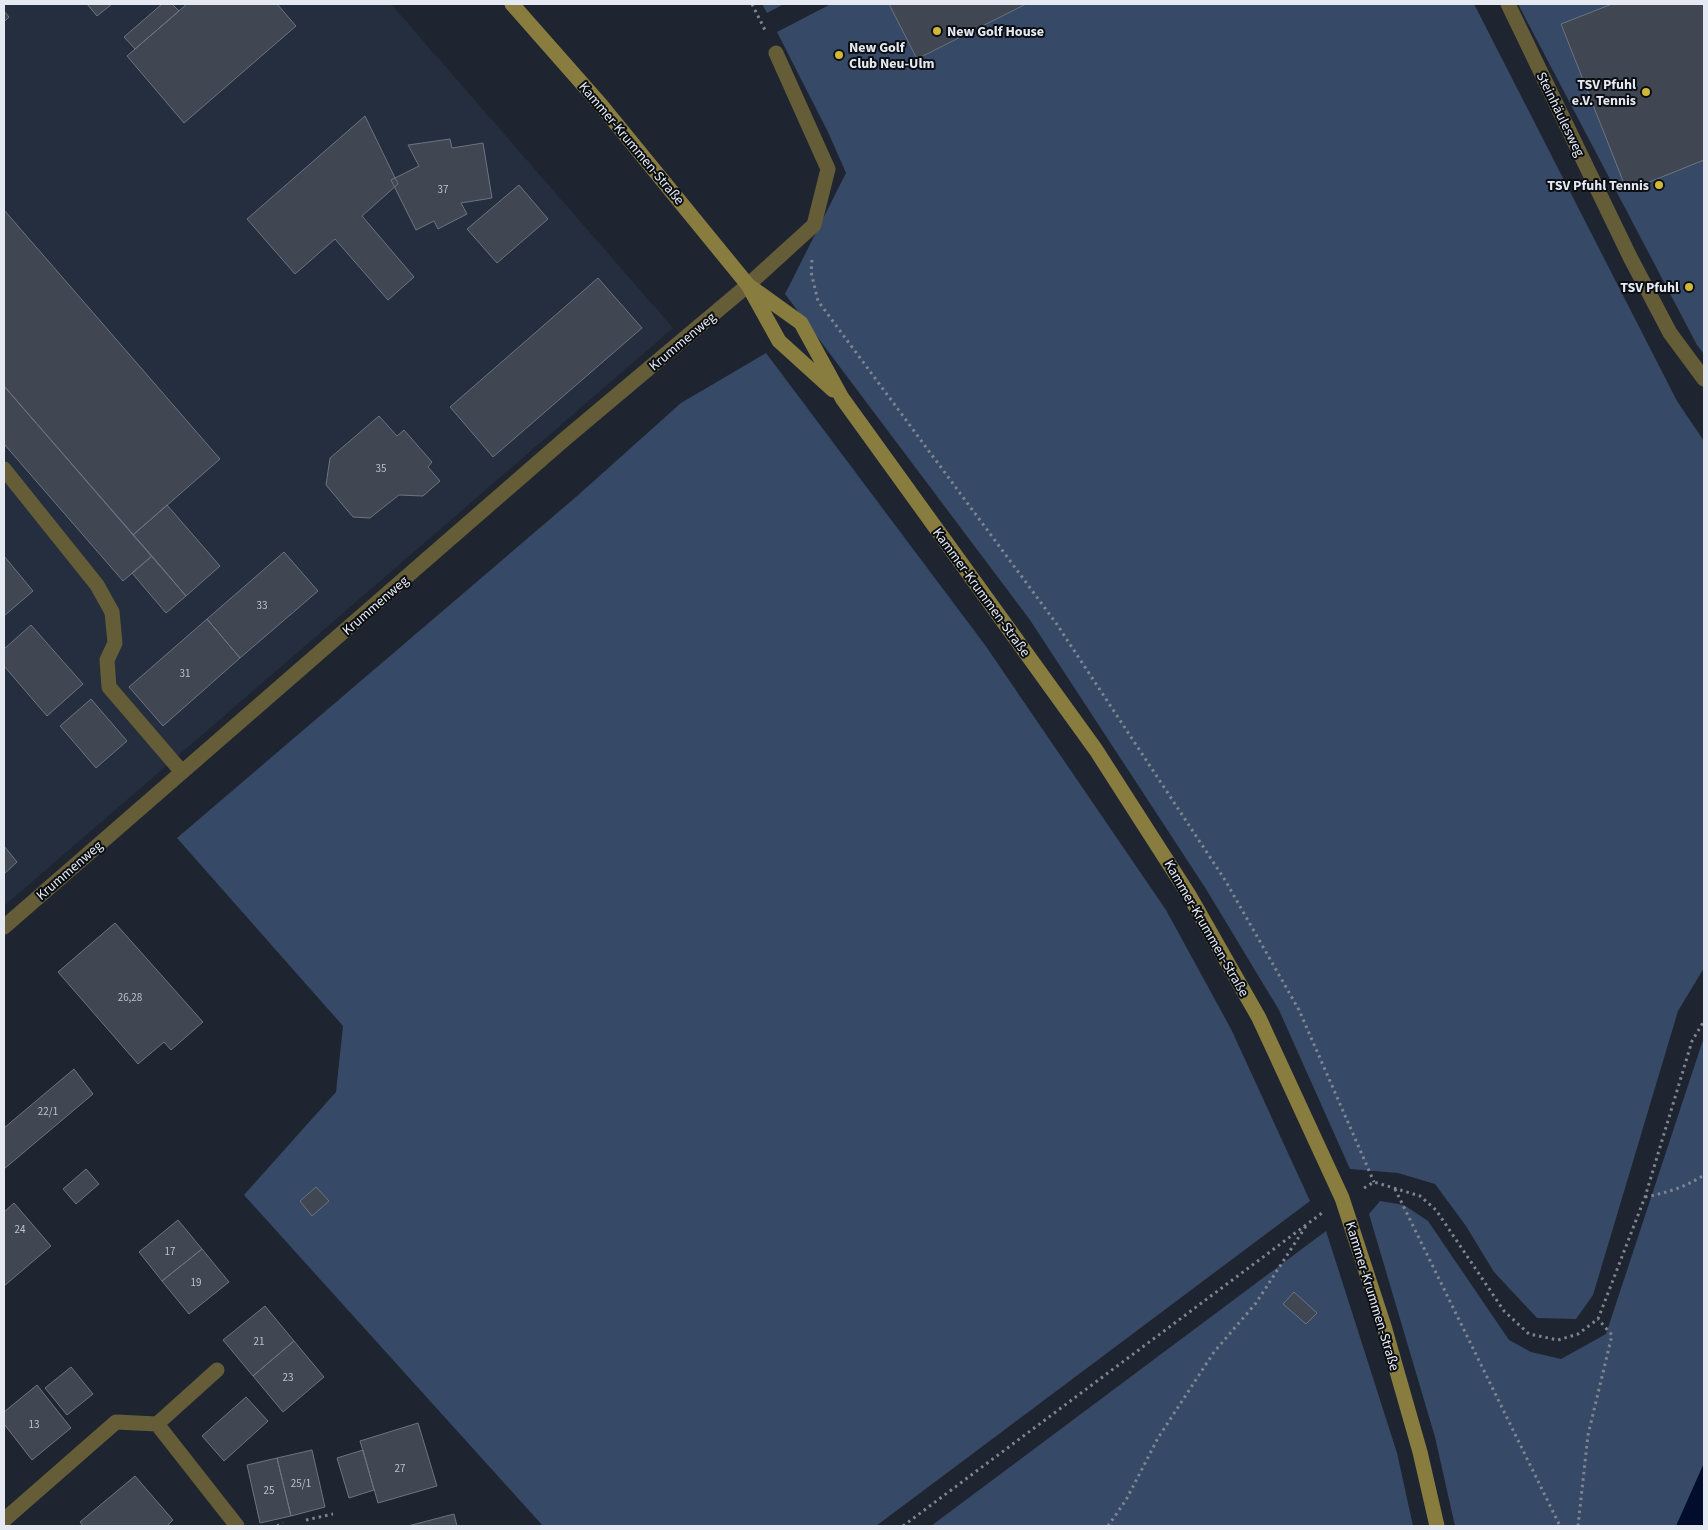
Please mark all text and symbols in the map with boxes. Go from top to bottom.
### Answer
place label: New Golf House [947,22,1044,42]
marker: New Golf House [931,25,943,37]
place label: New Golf Club Neu-Ulm [849,38,934,74]
marker: New Golf Club Neu-Ulm [833,49,845,61]
street label: Steinhäulesweg [1531,69,1589,160]
place label: TSV Pfuhl e.V. Tennis [1572,75,1636,111]
street label: Kammer-Krummen-Straße [574,78,689,210]
marker: TSV Pfuhl e.V. Tennis [1640,86,1652,98]
place label: TSV Pfuhl Tennis [1547,176,1649,196]
marker: TSV Pfuhl Tennis [1653,179,1665,191]
house number: 37 [438,182,448,197]
place label: TSV Pfuhl [1620,278,1679,298]
marker: TSV Pfuhl [1683,281,1695,293]
street label: Krummenweg [645,308,721,376]
house number: 35 [376,461,386,476]
street label: Kammer-Krummen-Straße [927,524,1035,661]
street label: Krummenweg [338,571,413,640]
house number: 33 [257,598,267,613]
house number: 31 [180,666,190,681]
street label: Krummenweg [32,836,107,905]
street label: Kammer-Krummen-Straße [1159,856,1254,1001]
house number: 26,28 [118,990,143,1005]
house number: 22/1 [38,1104,58,1119]
street label: Kammer-Krummen-Straße [1340,1219,1404,1373]
house number: 24 [15,1222,26,1237]
house number: 17 [165,1244,175,1259]
house number: 19 [191,1275,201,1290]
house number: 21 [254,1334,264,1349]
house number: 23 [283,1370,293,1385]
house number: 13 [29,1417,39,1432]
house number: 27 [395,1461,405,1476]
house number: 25/1 [291,1476,311,1491]
house number: 25 [264,1483,274,1498]

